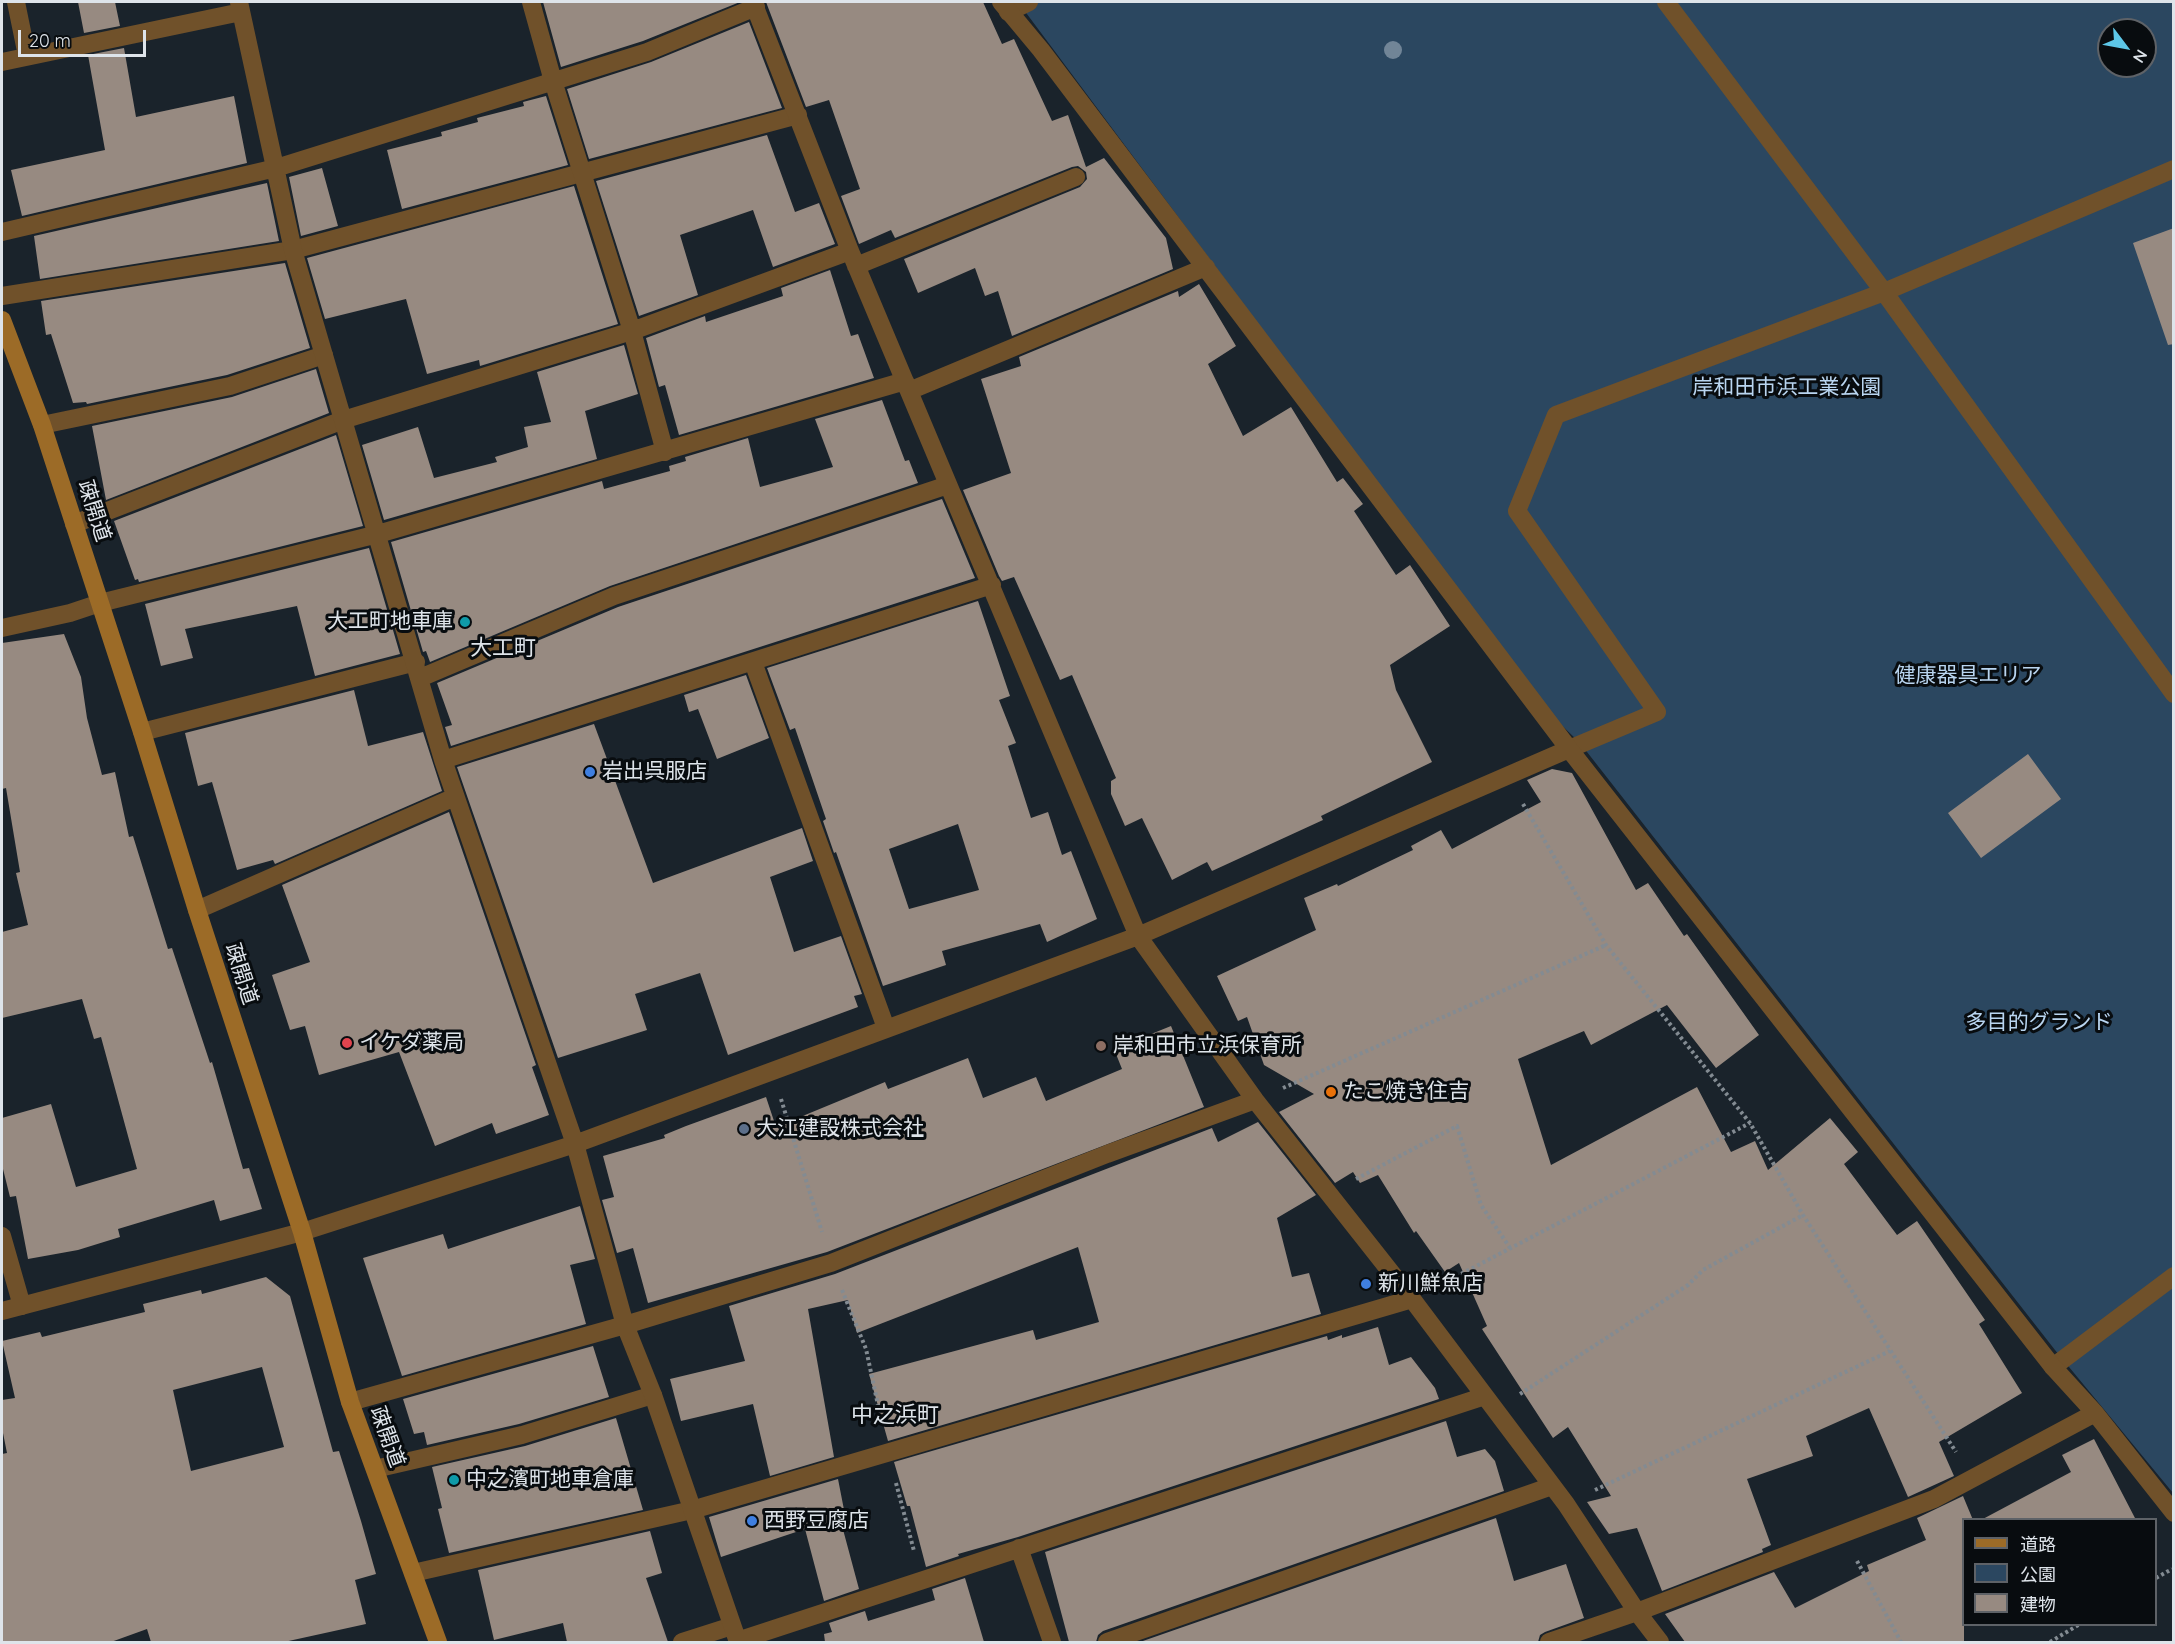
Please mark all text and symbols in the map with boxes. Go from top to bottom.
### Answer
scale bar [21,18,148,56]
north arrow [2097,18,2157,78]
text: 20 m [29,29,71,52]
text: N [2129,46,2152,67]
park label: 岸和田市浜工業公園 [1693,375,1881,401]
street label: 疎開道 [72,477,116,545]
place label: 大工町地車庫 [327,609,453,635]
marker: 大工町地車庫 [458,615,472,629]
district label: 大工町 [470,635,536,661]
park label: 健康器具エリア [1895,663,2041,689]
place label: 岩出呉服店 [602,759,707,785]
marker: 岩出呉服店 [583,765,597,779]
street label: 疎開道 [219,940,263,1008]
park label: 多目的グランド [1966,1010,2112,1036]
place label: イケダ薬局 [359,1030,464,1056]
place label: 岸和田市立浜保育所 [1113,1033,1302,1059]
marker: イケダ薬局 [340,1036,354,1050]
marker: 岸和田市立浜保育所 [1094,1039,1108,1053]
place label: たこ焼き住吉 [1343,1079,1469,1105]
marker: たこ焼き住吉 [1324,1085,1338,1099]
place label: 大江建設株式会社 [756,1116,924,1142]
marker: 大江建設株式会社 [737,1122,751,1136]
place label: 新川鮮魚店 [1378,1271,1483,1297]
marker: 新川鮮魚店 [1359,1277,1373,1291]
district label: 中之浜町 [851,1402,939,1428]
street label: 疎開道 [364,1403,410,1471]
place label: 中之濱町地車倉庫 [466,1467,634,1493]
marker: 中之濱町地車倉庫 [447,1473,461,1487]
place label: 西野豆腐店 [764,1508,869,1534]
marker: 西野豆腐店 [745,1514,759,1528]
legend [1962,1518,2157,1626]
text: 道路 [2020,1533,2056,1556]
text: 公園 [2020,1563,2056,1586]
text: 建物 [2020,1593,2056,1616]

